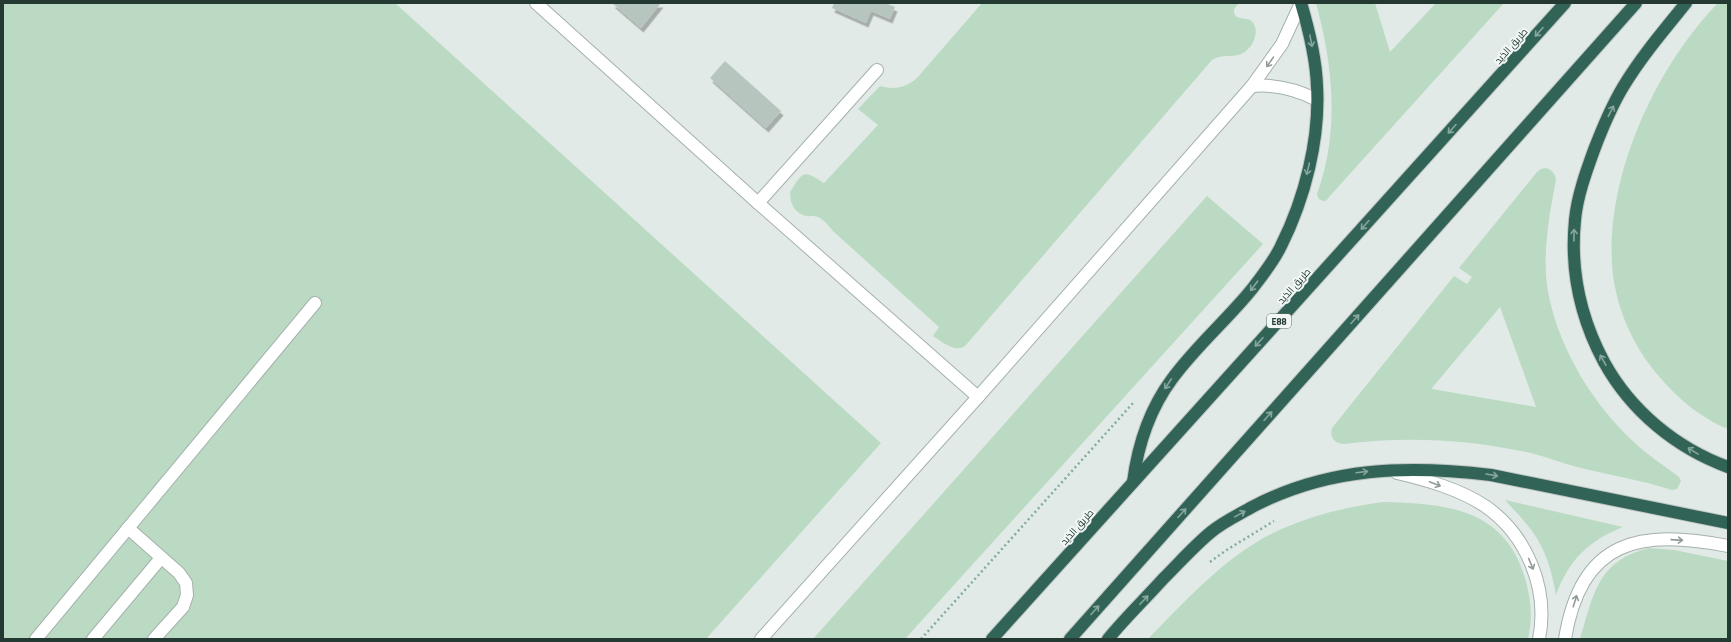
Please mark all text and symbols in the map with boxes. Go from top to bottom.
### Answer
street label: طريق الذيد [1491,25,1531,67]
one-way arrow [1534,27,1544,37]
one-way arrow [1308,34,1316,47]
one-way arrow [1266,56,1274,67]
one-way arrow [1607,105,1615,117]
one-way arrow [1448,123,1457,133]
one-way arrow [1303,163,1311,176]
one-way arrow [1360,220,1370,230]
one-way arrow [1571,229,1578,242]
street label: طريق الذيد [1274,265,1314,307]
one-way arrow [1249,280,1258,291]
road number: E88 [1267,314,1291,328]
one-way arrow [1350,314,1360,324]
one-way arrow [1255,337,1264,348]
one-way arrow [1599,354,1606,366]
one-way arrow [1164,378,1172,390]
one-way arrow [1264,411,1273,421]
one-way arrow [1688,447,1699,455]
one-way arrow [1355,468,1368,476]
one-way arrow [1485,471,1498,479]
one-way arrow [1429,480,1441,488]
street label: طريق الذيد [1057,506,1097,548]
one-way arrow [1177,508,1187,518]
one-way arrow [1234,509,1246,517]
one-way arrow [1670,536,1683,543]
one-way arrow [1528,558,1536,570]
one-way arrow [1139,595,1148,605]
one-way arrow [1572,595,1579,608]
one-way arrow [1091,605,1100,615]

